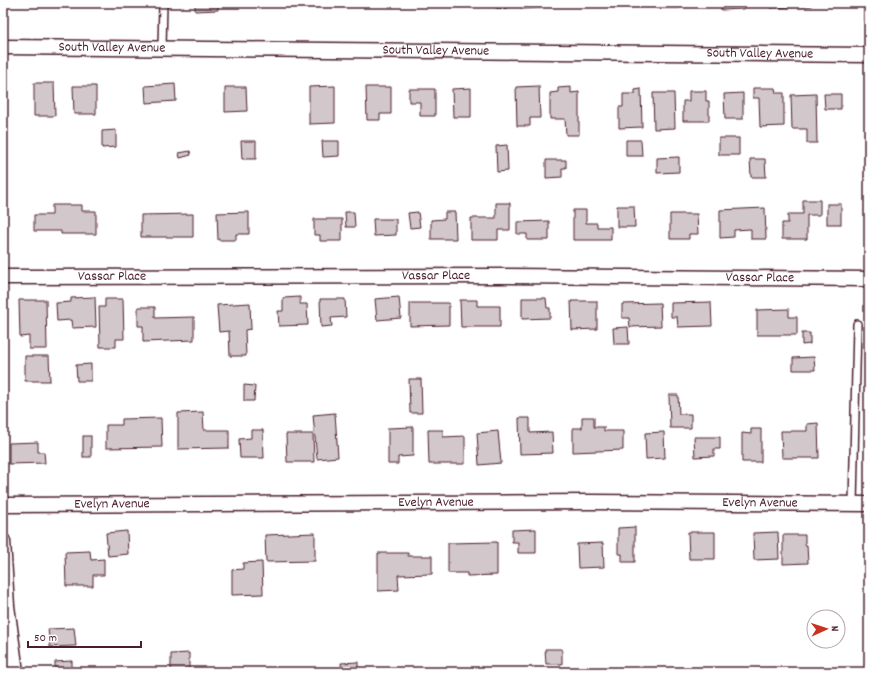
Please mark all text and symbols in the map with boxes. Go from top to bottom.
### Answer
street label: South Valley Avenue [59,38,165,58]
street label: South Valley Avenue [383,41,489,61]
street label: South Valley Avenue [707,44,813,64]
street label: Vassar Place [402,266,470,286]
street label: Vassar Place [78,267,146,287]
street label: Vassar Place [726,268,794,288]
street label: Evelyn Avenue [398,493,474,513]
street label: Evelyn Avenue [722,493,798,513]
street label: Evelyn Avenue [74,494,150,515]
north arrow [806,609,846,649]
scale bar [28,623,141,649]
text: N [826,625,842,632]
text: 50 m [34,630,57,647]

